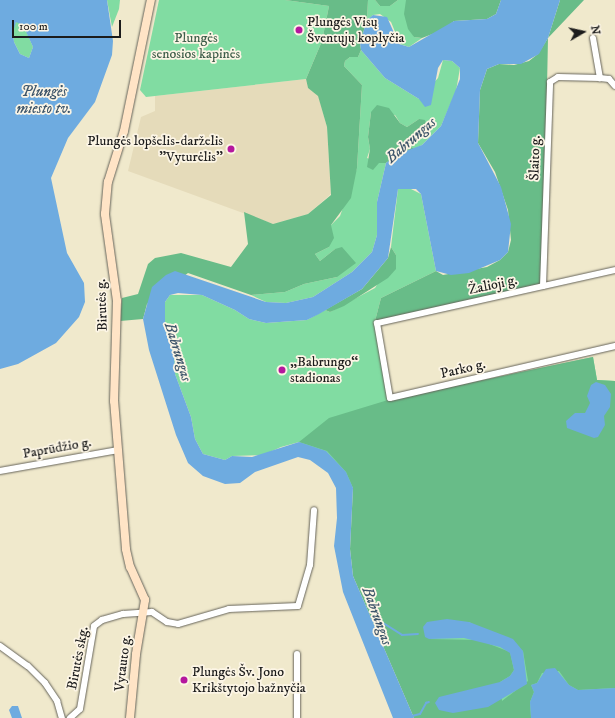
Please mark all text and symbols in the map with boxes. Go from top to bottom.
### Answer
scale bar [14,12,123,38]
north arrow [563,12,603,52]
place label: Plungės Visų Šventųjų koplyčia [307,14,404,46]
text: 100 m [19,19,48,34]
marker: Plungės Visų Šventųjų koplyčia [294,25,304,35]
text: N [587,25,602,36]
park label: Plungės senosios kapinės [152,30,240,62]
water label: Plungės miesto tv. [17,82,71,117]
water label: Babrungas [382,113,440,167]
place label: Plungės lopšelis-darželis "Vyturėlis" [87,133,223,166]
street label: Šlaito g. [526,135,544,181]
marker: Plungės lopšelis-darželis "Vyturėlis" [226,144,236,154]
street label: Žalioji g. [467,272,519,298]
street label: Birutės g. [93,278,111,332]
water label: Babrungas [161,320,195,384]
place label: „Babrungo“ stadionas [290,354,358,386]
street label: Parko g. [439,356,487,382]
marker: „Babrungo“ stadionas [277,365,287,375]
street label: Paprūdžio g. [21,434,93,462]
water label: Babrungas [358,584,396,648]
street label: Birutės skg. [64,625,92,691]
street label: Vytauto g. [111,634,135,692]
place label: Plungės Šv. Jono Krikštytojo bažnyčia [192,664,306,696]
marker: Plungės Šv. Jono Krikštytojo bažnyčia [179,675,189,685]

